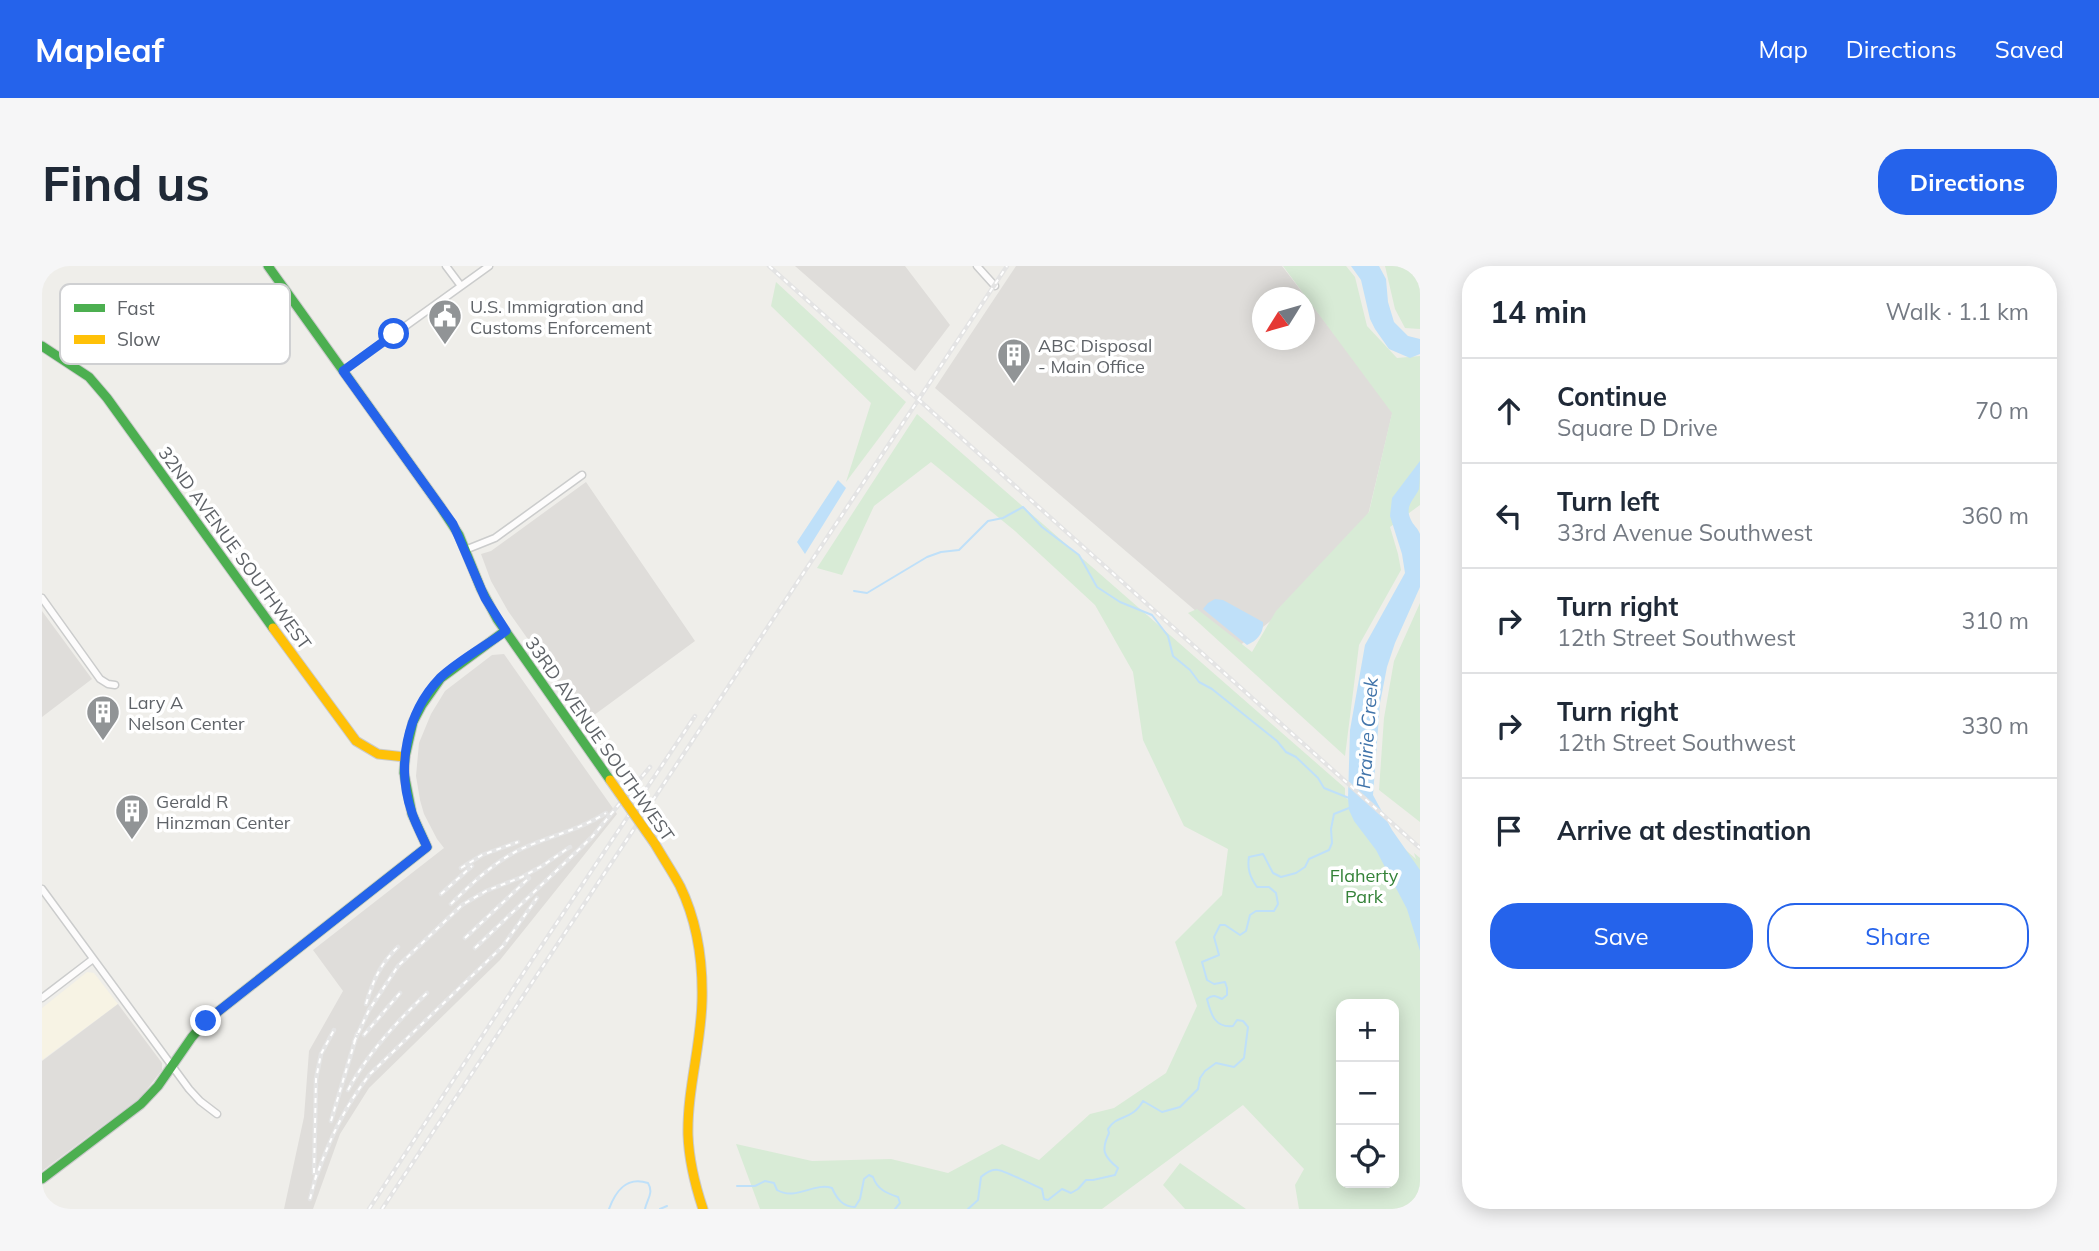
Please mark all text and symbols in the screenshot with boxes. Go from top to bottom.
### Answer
text: Mapleaf [35,29,164,70]
text: Map [1758,34,1808,64]
text: Directions [1846,34,1957,64]
text: Saved [1995,34,2064,64]
button: Directions [1878,149,2057,215]
text: Find us [42,152,210,213]
legend [60,284,290,364]
north arrow [1252,287,1315,350]
text: 14 min [1490,293,1587,331]
place label: U.S. Immigration and Customs Enforcement [470,295,652,339]
text: Fast [117,296,155,320]
public building icon: U.S. Immigration and Customs Enforcement [426,297,464,346]
text: Walk · 1.1 km [1885,297,2029,326]
route start [378,318,409,349]
text: Slow [117,327,161,351]
place label: ABC Disposal - Main Office [1038,334,1152,378]
building icon: ABC Disposal - Main Office [995,336,1033,385]
text: Continue [1557,380,1667,413]
icon: ahead [1490,392,1528,430]
text: 70 m [1975,396,2029,425]
text: Square D Drive [1557,413,1718,442]
street label: 32ND AVENUE SOUTHWEST [154,442,317,654]
text: Turn left [1557,485,1659,518]
icon: left [1490,497,1528,535]
text: 360 m [1961,501,2029,530]
text: 33rd Avenue Southwest [1557,518,1813,547]
text: Turn right [1557,590,1678,623]
icon: right [1490,602,1528,640]
text: 310 m [1961,606,2029,635]
text: 12th Street Southwest [1557,623,1796,652]
street label: 33RD AVENUE SOUTHWEST [520,632,680,846]
water label: Prairie Creek [1351,675,1383,790]
place label: Lary A Nelson Center [128,691,245,735]
building icon: Lary A Nelson Center [84,693,122,742]
text: Turn right [1557,695,1678,728]
icon: right [1490,707,1528,745]
text: 330 m [1961,711,2029,740]
text: 12th Street Southwest [1557,728,1796,757]
place label: Gerald R Hinzman Center [156,790,291,834]
building icon: Gerald R Hinzman Center [113,792,151,841]
icon: arrive [1490,812,1528,850]
text: Arrive at destination [1557,814,1812,847]
park label: Flaherty Park [1330,864,1399,908]
button: Save [1490,903,1753,969]
button: Share [1767,903,2029,969]
map controls [1336,999,1399,1188]
button: + [1336,999,1399,1062]
route end [190,1005,221,1036]
button: − [1336,1062,1399,1125]
button: locate [1336,1125,1399,1188]

